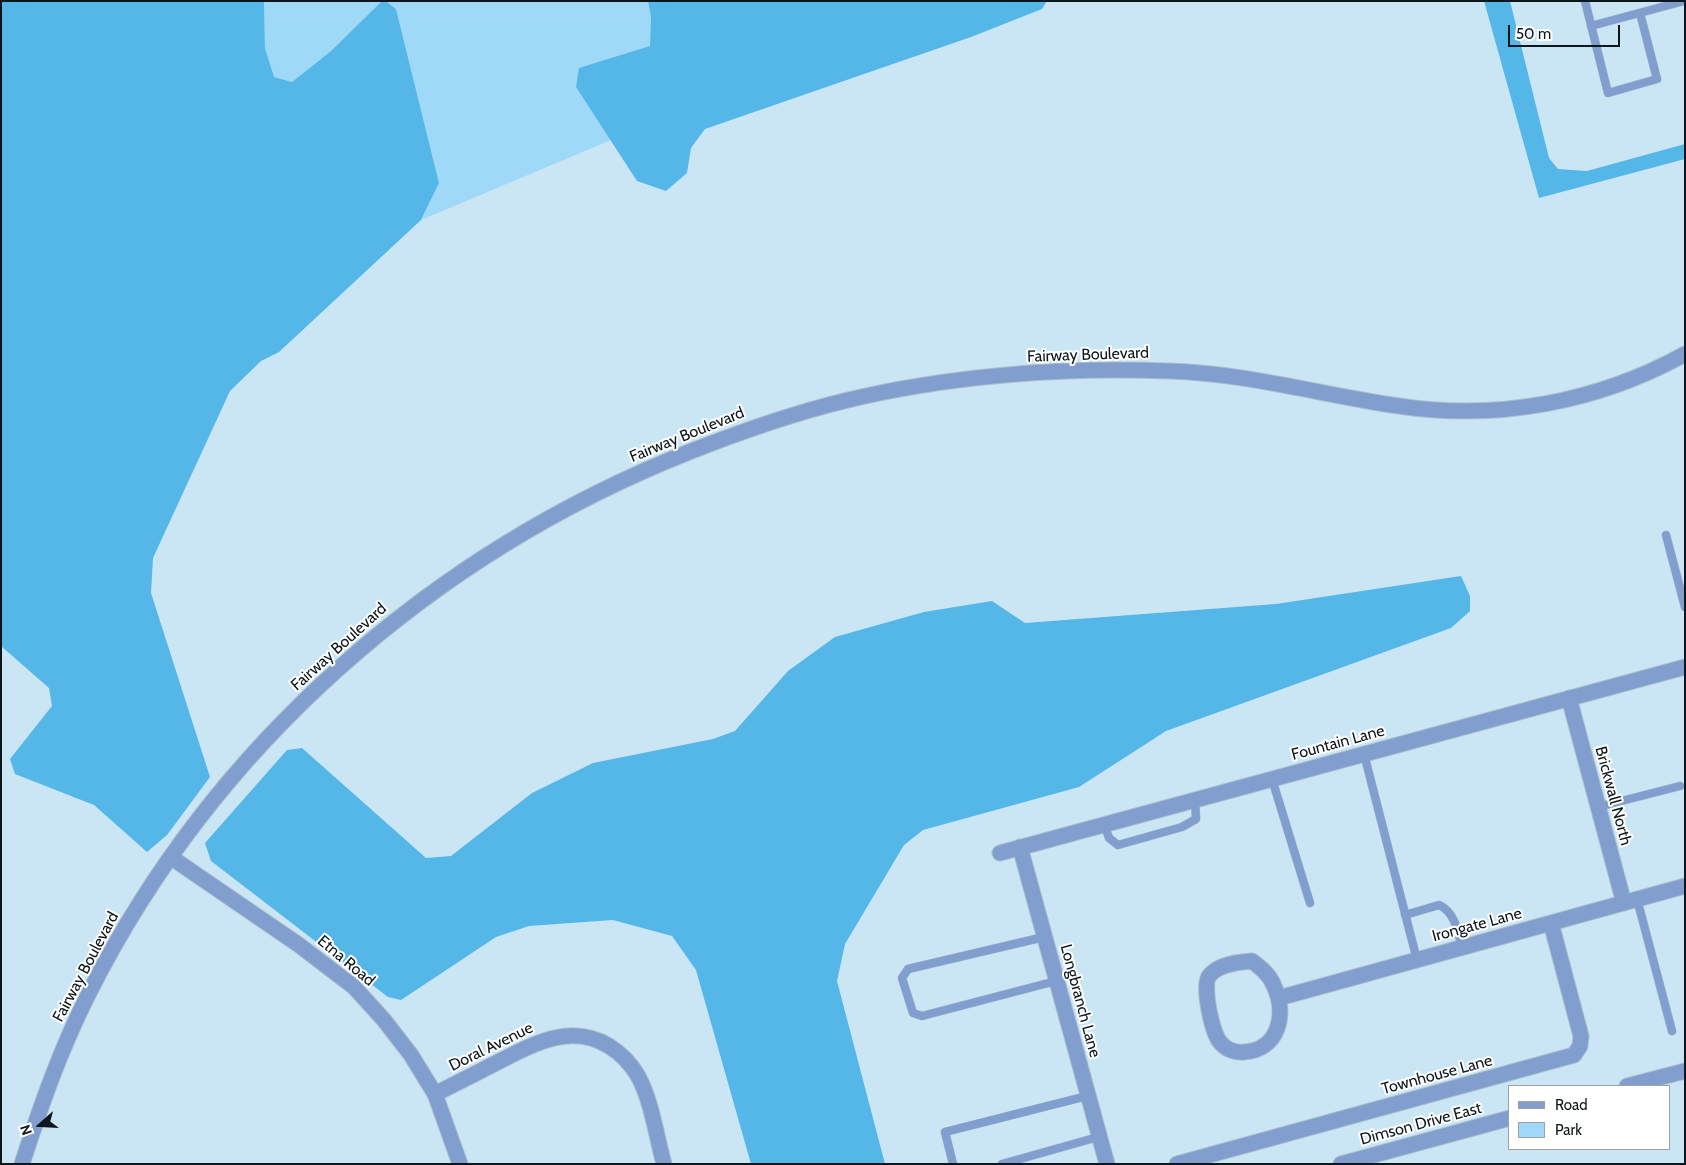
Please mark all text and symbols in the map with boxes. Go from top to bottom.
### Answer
scale bar [1511,15,1624,47]
text: 50 m [1516,25,1551,43]
street label: Fairway Boulevard [1027,343,1149,367]
street label: Fairway Boulevard [627,403,747,467]
street label: Fairway Boulevard [287,599,391,695]
street label: Fountain Lane [1289,721,1387,765]
street label: Brickwall North [1591,744,1635,848]
street label: Irongate Lane [1430,904,1524,946]
street label: Fairway Boulevard [49,909,123,1025]
street label: Etna Road [313,931,379,991]
street label: Longbranch Lane [1056,942,1104,1060]
street label: Doral Avenue [446,1018,536,1076]
street label: Townhouse Lane [1380,1051,1494,1099]
legend [1508,1085,1671,1150]
text: Road [1555,1096,1588,1114]
street label: Dimson Drive East [1358,1099,1484,1149]
north arrow [15,1100,65,1150]
text: Park [1555,1121,1582,1139]
text: N [16,1122,36,1137]

